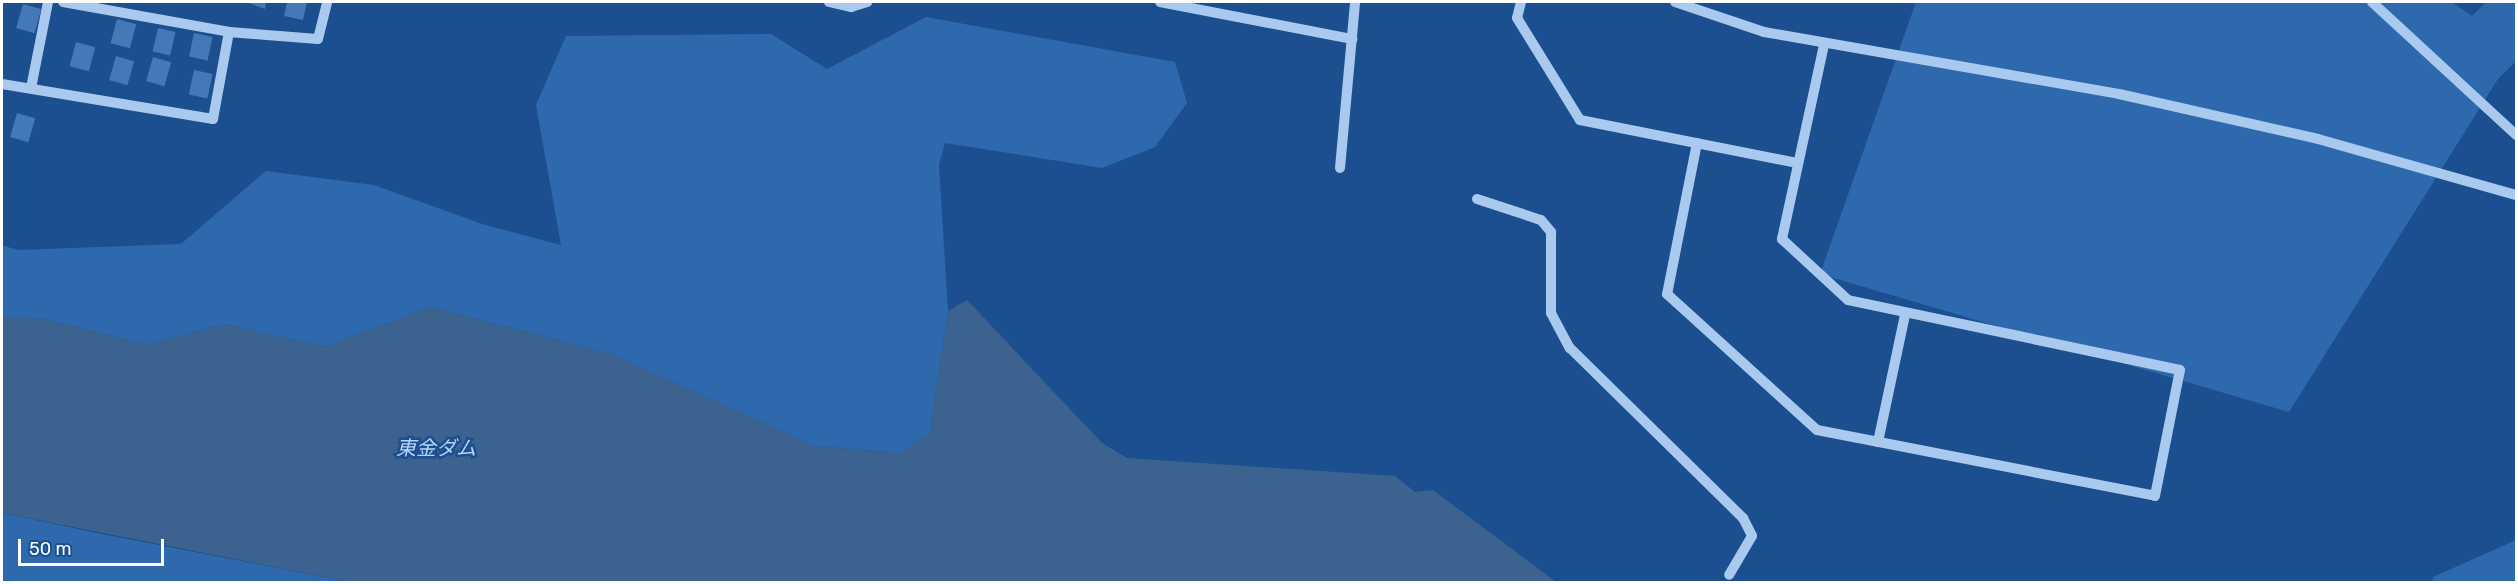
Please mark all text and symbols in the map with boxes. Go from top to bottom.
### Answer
water label: 東金ダム [396,436,476,460]
scale bar [21,527,166,565]
text: 50 m [29,538,72,560]

